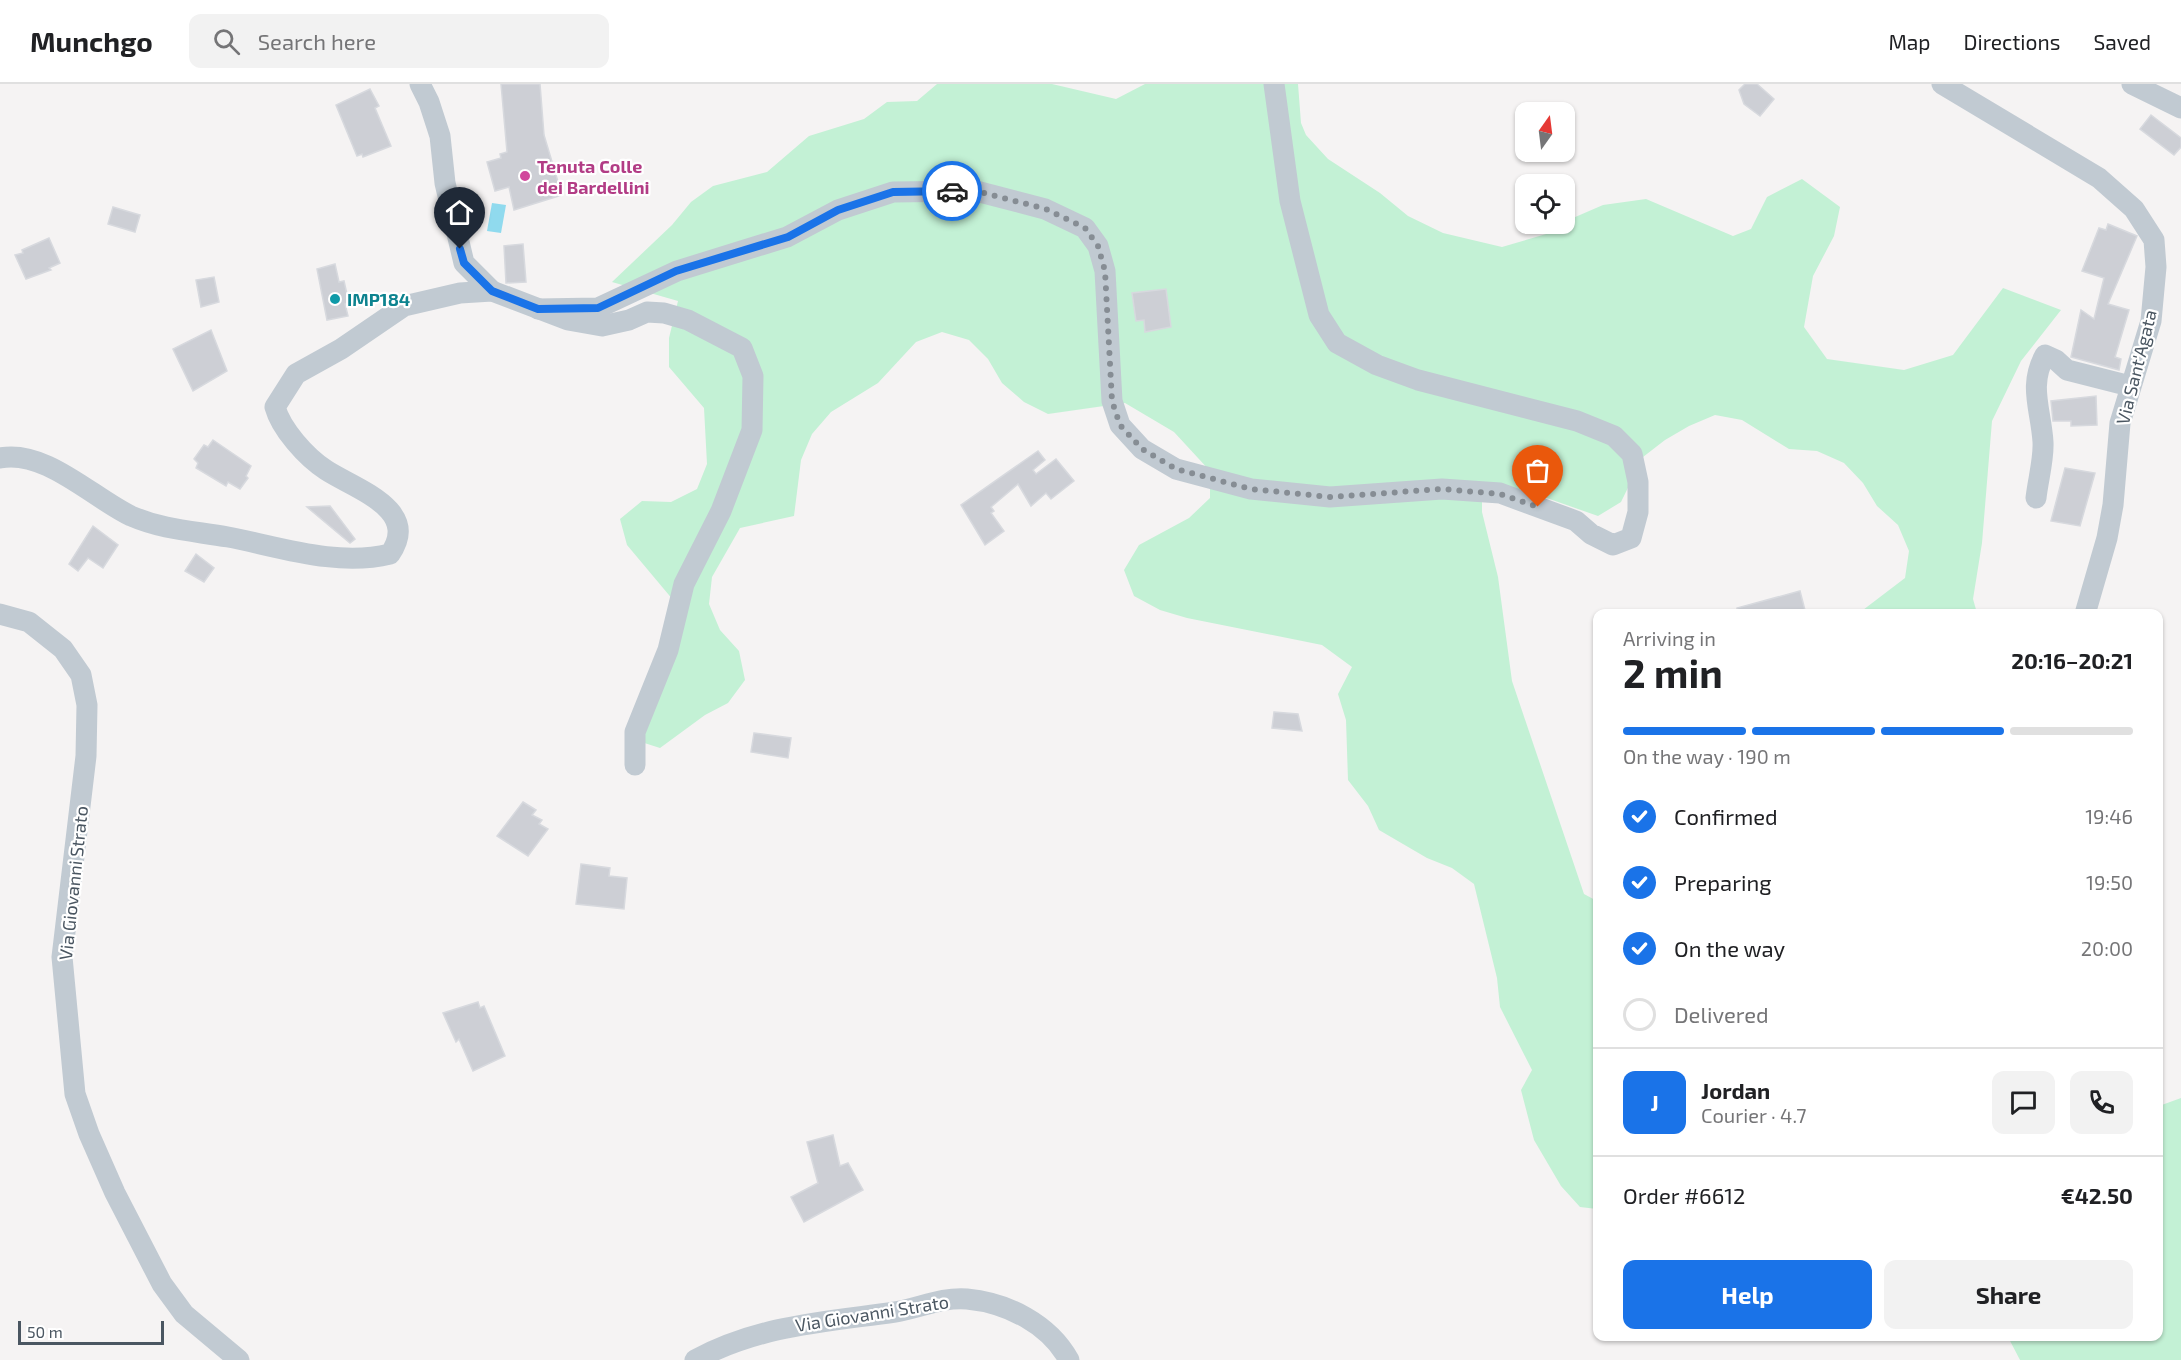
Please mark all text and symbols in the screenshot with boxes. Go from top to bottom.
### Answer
search box [189,14,609,68]
text: Munchgo [30,24,153,58]
icon: search [210,25,243,58]
text: Search here [258,28,376,54]
text: Map [1888,29,1931,54]
text: Directions [1964,29,2060,54]
text: Saved [2093,29,2151,54]
north arrow [1515,102,1575,162]
map controls [1515,102,1575,234]
place label: Tenuta Colle dei Bardellini [537,155,650,198]
courier [922,161,982,221]
marker: Tenuta Colle dei Bardellini [518,169,532,183]
button: locate [1515,174,1575,234]
icon: car [936,175,969,208]
pin [434,187,485,249]
icon: home [443,196,476,229]
place label: IMP184 [347,288,410,310]
marker: IMP184 [328,292,342,306]
street label: Via Sant'Agata [2111,307,2161,427]
pin [1512,445,1563,507]
icon: bag [1521,454,1554,487]
text: Arriving in [1623,626,1716,650]
text: 20:16–20:21 [2011,647,2133,673]
text: 2 min [1623,649,1723,696]
text: On the way · 190 m [1623,744,1791,768]
icon: check [1623,800,1656,833]
text: Confirmed [1674,803,1778,829]
text: 19:46 [2085,804,2133,828]
street label: Via Giovanni Strato [54,805,92,961]
icon: check [1623,866,1656,899]
text: Preparing [1674,869,1772,895]
text: 19:50 [2086,870,2133,894]
icon: check [1623,932,1656,965]
text: On the way [1674,935,1785,961]
text: 20:00 [2081,936,2133,960]
text: Delivered [1674,1001,1769,1027]
button: chat [1992,1071,2055,1134]
button: phone [2070,1071,2133,1134]
text: Jordan [1701,1077,1770,1103]
text: J [1650,1089,1659,1115]
text: Courier · 4.7 [1701,1103,1807,1127]
text: Order #6612 [1623,1182,1745,1208]
text: €42.50 [2061,1182,2133,1208]
button: Help [1623,1260,1872,1329]
button: Share [1884,1260,2133,1329]
street label: Via Giovanni Strato [794,1290,950,1336]
scale bar [18,1318,164,1346]
text: 50 m [27,1322,63,1341]

